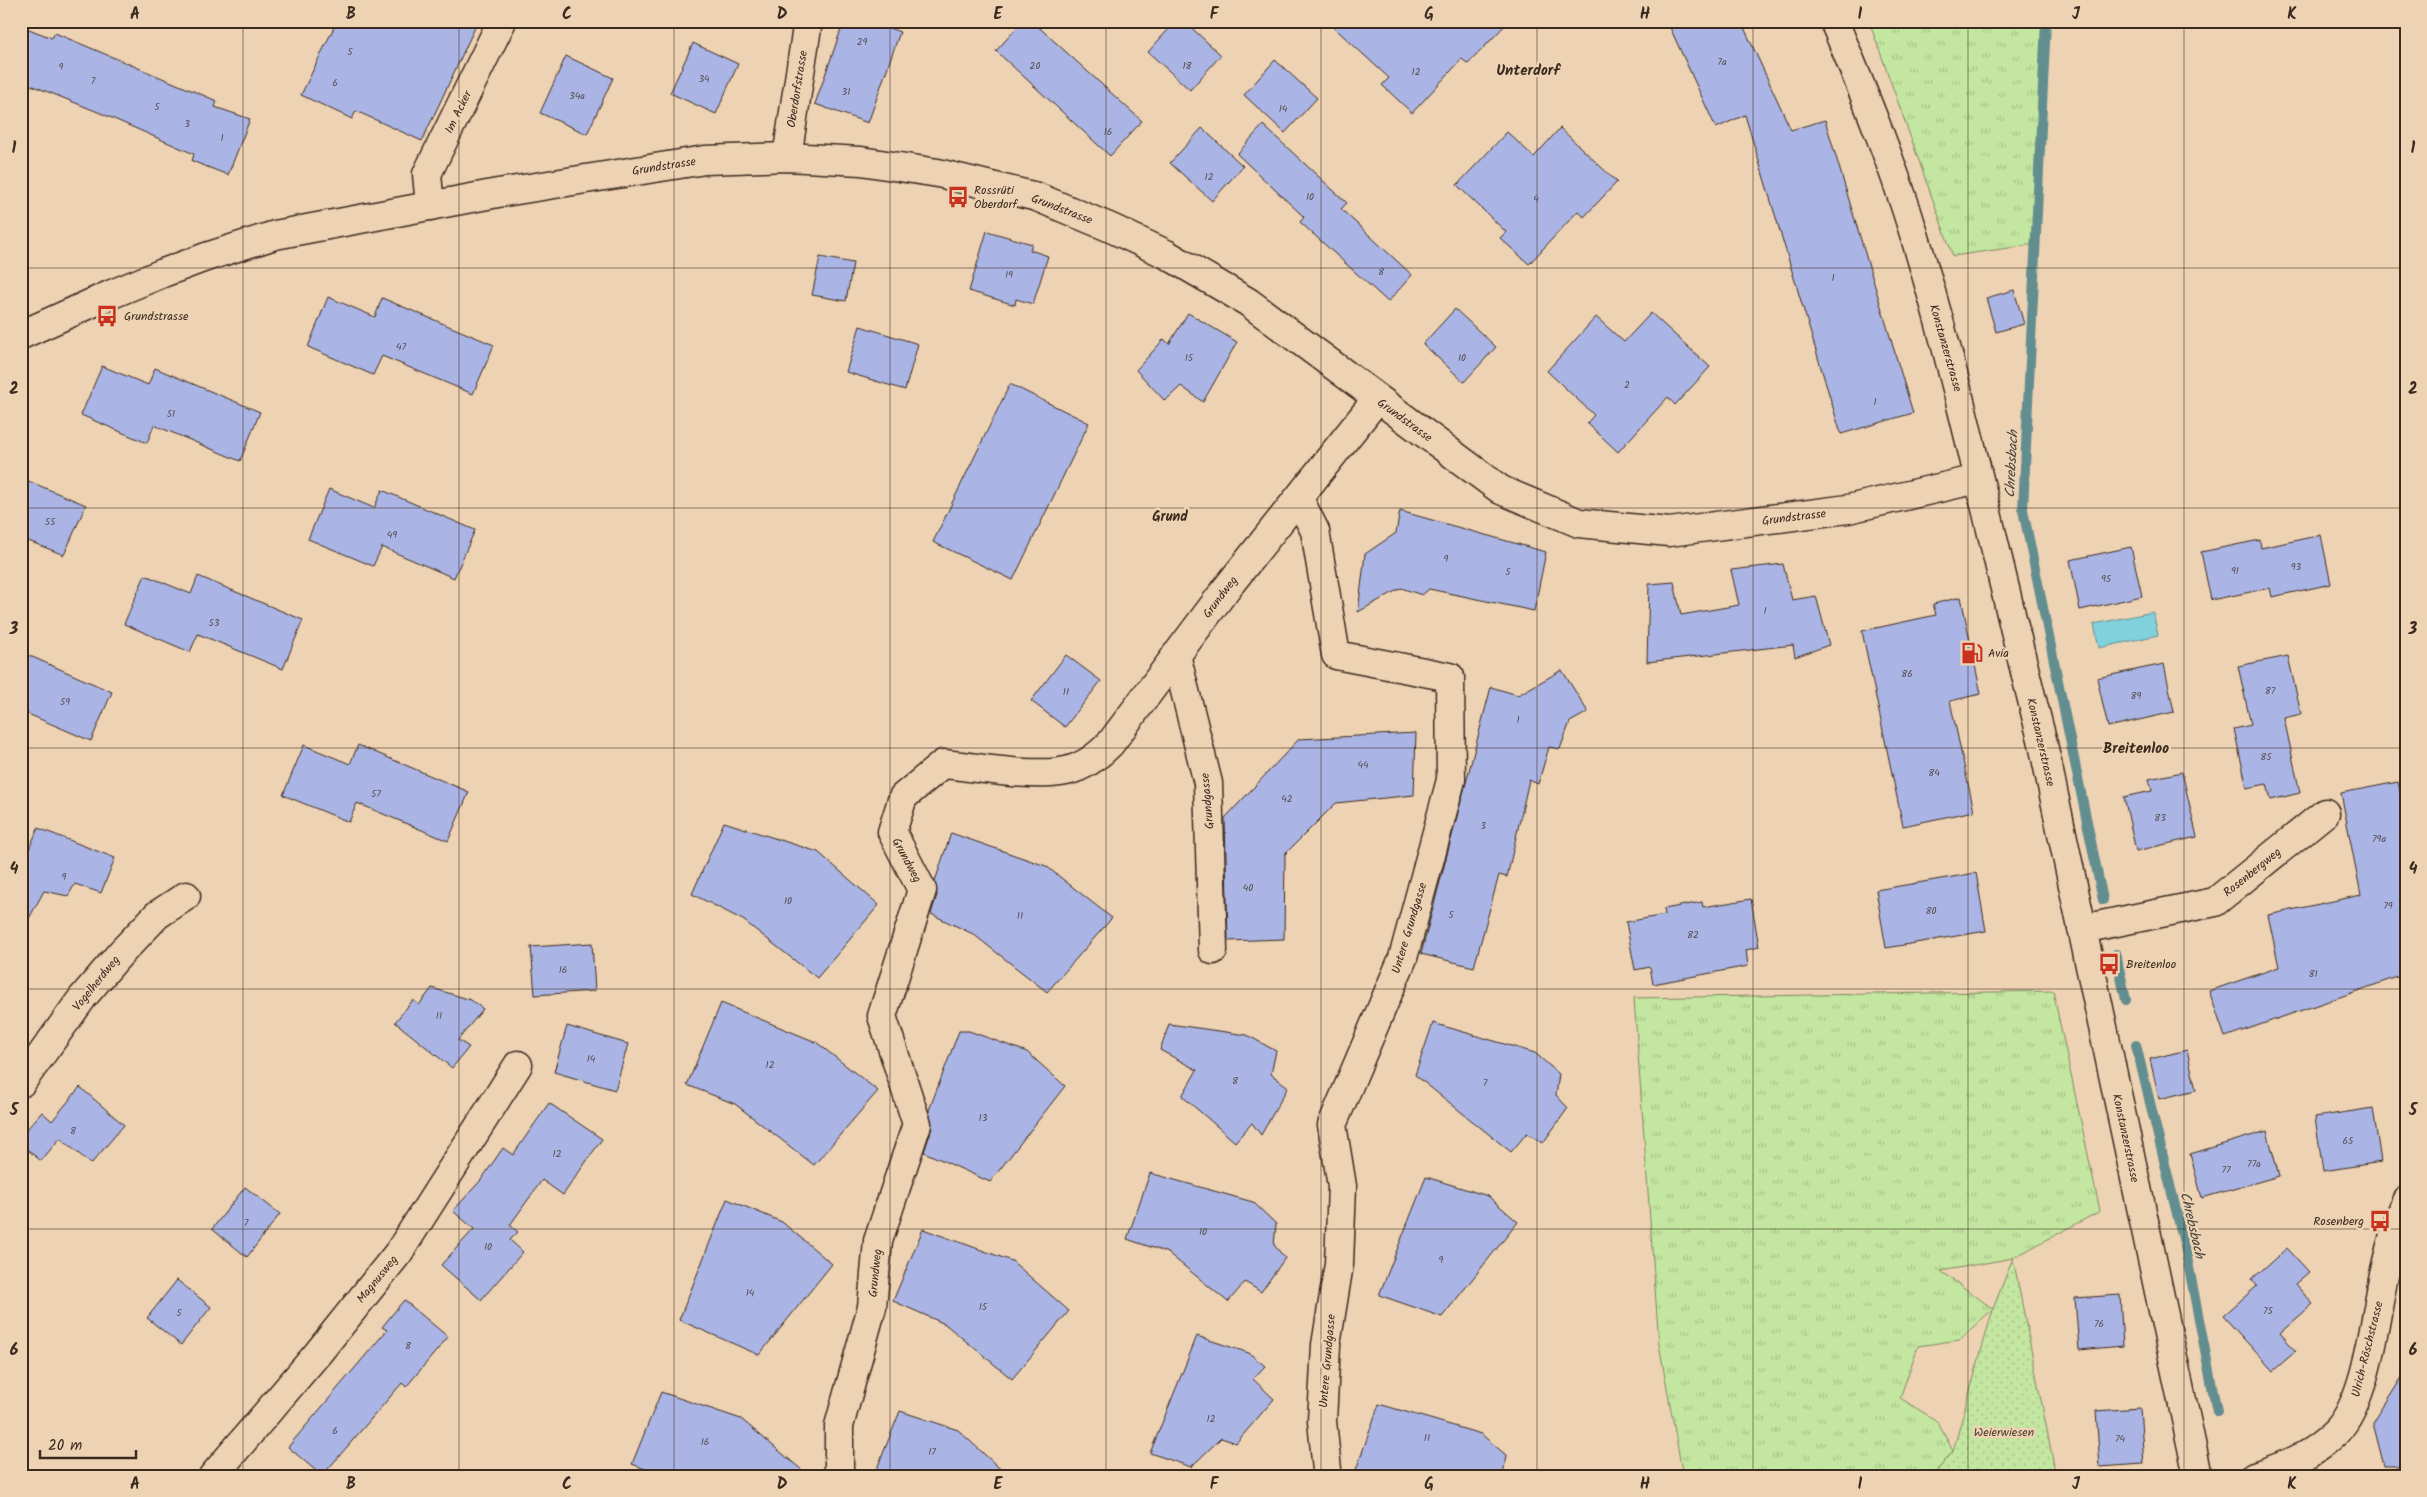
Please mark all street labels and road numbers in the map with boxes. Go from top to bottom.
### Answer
street label: Oberdorfstrasse [782,49,813,129]
street label: Im Acker [440,87,477,137]
street label: Grundstrasse [631,152,698,181]
street label: Grundstrasse [1028,189,1096,230]
street label: Konstanzerstrasse [1924,302,1967,395]
street label: Grundstrasse [1373,394,1437,447]
street label: Grundstrasse [1761,504,1828,531]
street label: Grundweg [1198,572,1243,622]
street label: Konstanzerstrasse [2021,696,2060,789]
street label: Grundgasse [1196,771,1219,830]
street label: Grundweg [887,834,927,886]
street label: Rosenbergweg [2219,843,2286,902]
street label: Untere Grundgasse [1387,880,1433,976]
street label: Vogelherdweg [68,951,125,1015]
street label: Konstanzerstrasse [2107,1092,2144,1185]
street label: Grundweg [864,1248,888,1298]
street label: Magnusweg [352,1251,403,1308]
street label: Ulrich-Röschstrasse [2346,1298,2389,1399]
street label: Untere Grundgasse [1314,1313,1341,1409]

